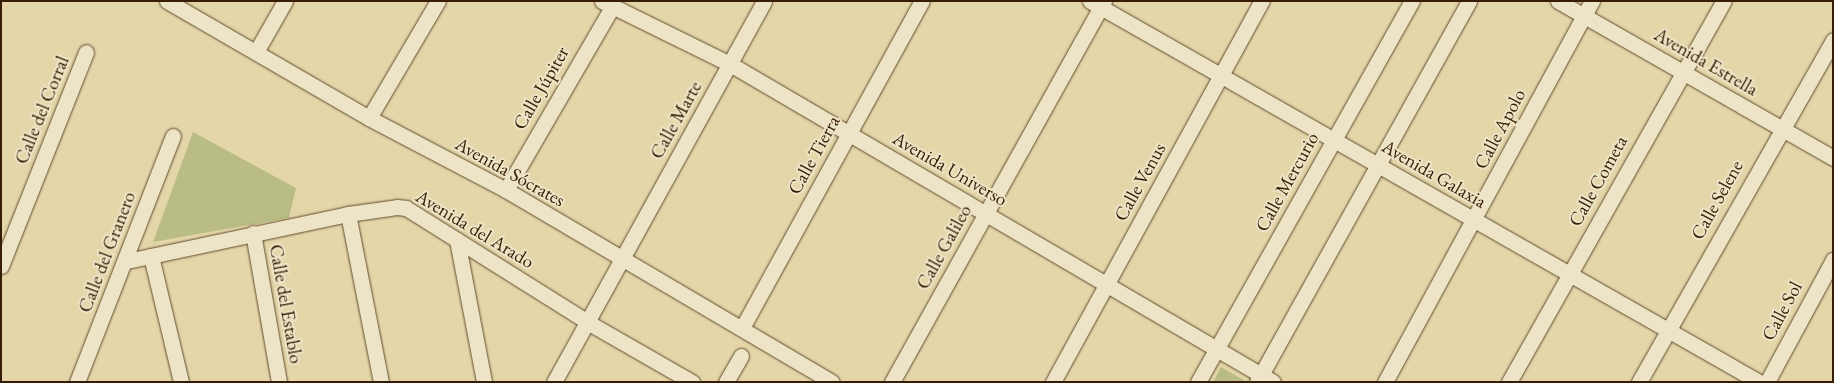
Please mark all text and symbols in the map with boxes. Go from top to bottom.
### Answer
street label: Avenida Estrella [1650,23,1762,101]
street label: Calle Júpiter [508,42,574,134]
street label: Calle del Corral [10,53,74,167]
street label: Calle Marte [645,77,707,163]
street label: Calle Apolo [1469,85,1531,173]
street label: Calle Tierra [783,112,845,198]
street label: Avenida Universo [889,127,1011,211]
street label: Calle Mercurio [1250,128,1324,236]
street label: Avenida Sócrates [451,132,569,212]
street label: Calle Cometa [1564,132,1632,230]
street label: Avenida Galaxia [1378,135,1490,213]
street label: Calle Venus [1109,139,1171,225]
street label: Calle Selene [1686,156,1748,244]
street label: Avenida del Arado [412,185,538,273]
street label: Calle del Granero [73,188,141,316]
street label: Calle Galileo [911,201,977,293]
street label: Calle del Establo [264,243,308,365]
street label: Calle Sol [1757,277,1807,345]

